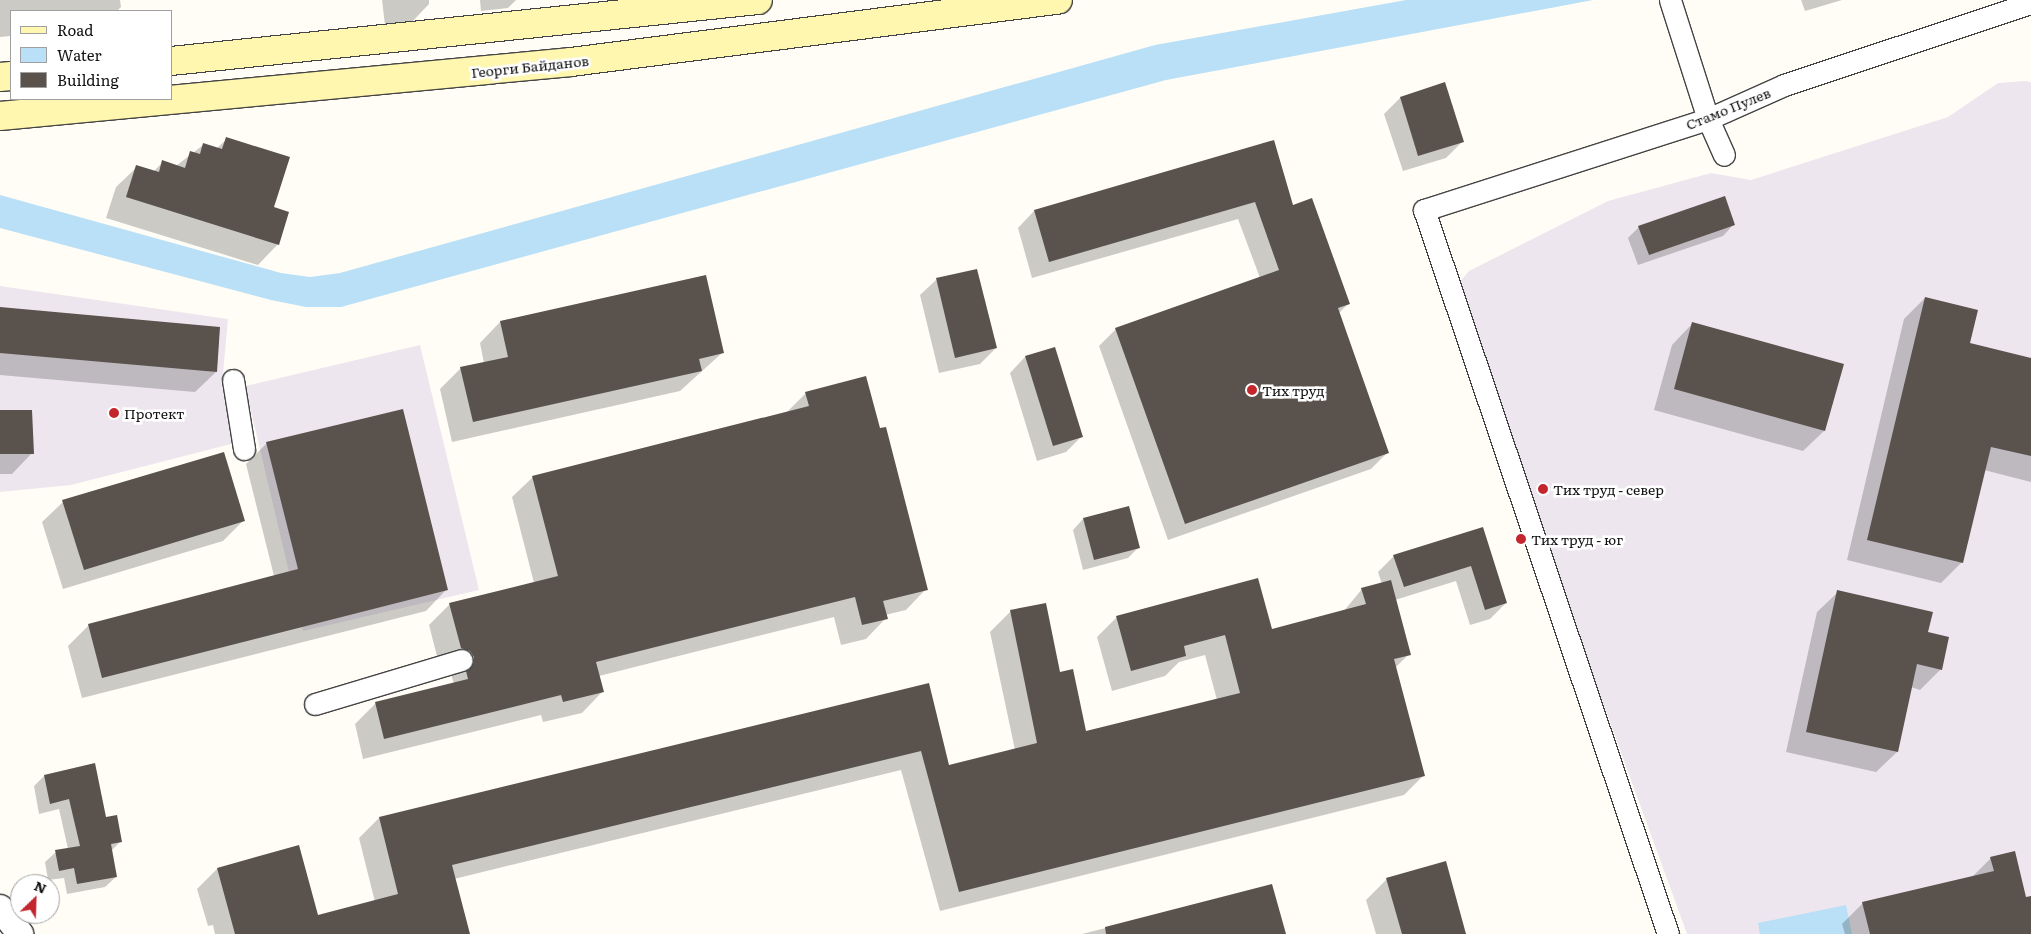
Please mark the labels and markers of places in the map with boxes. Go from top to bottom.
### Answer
place label: Тих труд [1262,382,1325,398]
marker: Тих труд [1246,384,1258,396]
place label: Протект [124,405,184,421]
marker: Протект [108,407,120,419]
place label: Тих труд - север [1553,481,1664,497]
marker: Тих труд - север [1537,483,1549,495]
place label: Тих труд - юг [1531,531,1623,547]
marker: Тих труд - юг [1515,533,1527,545]

